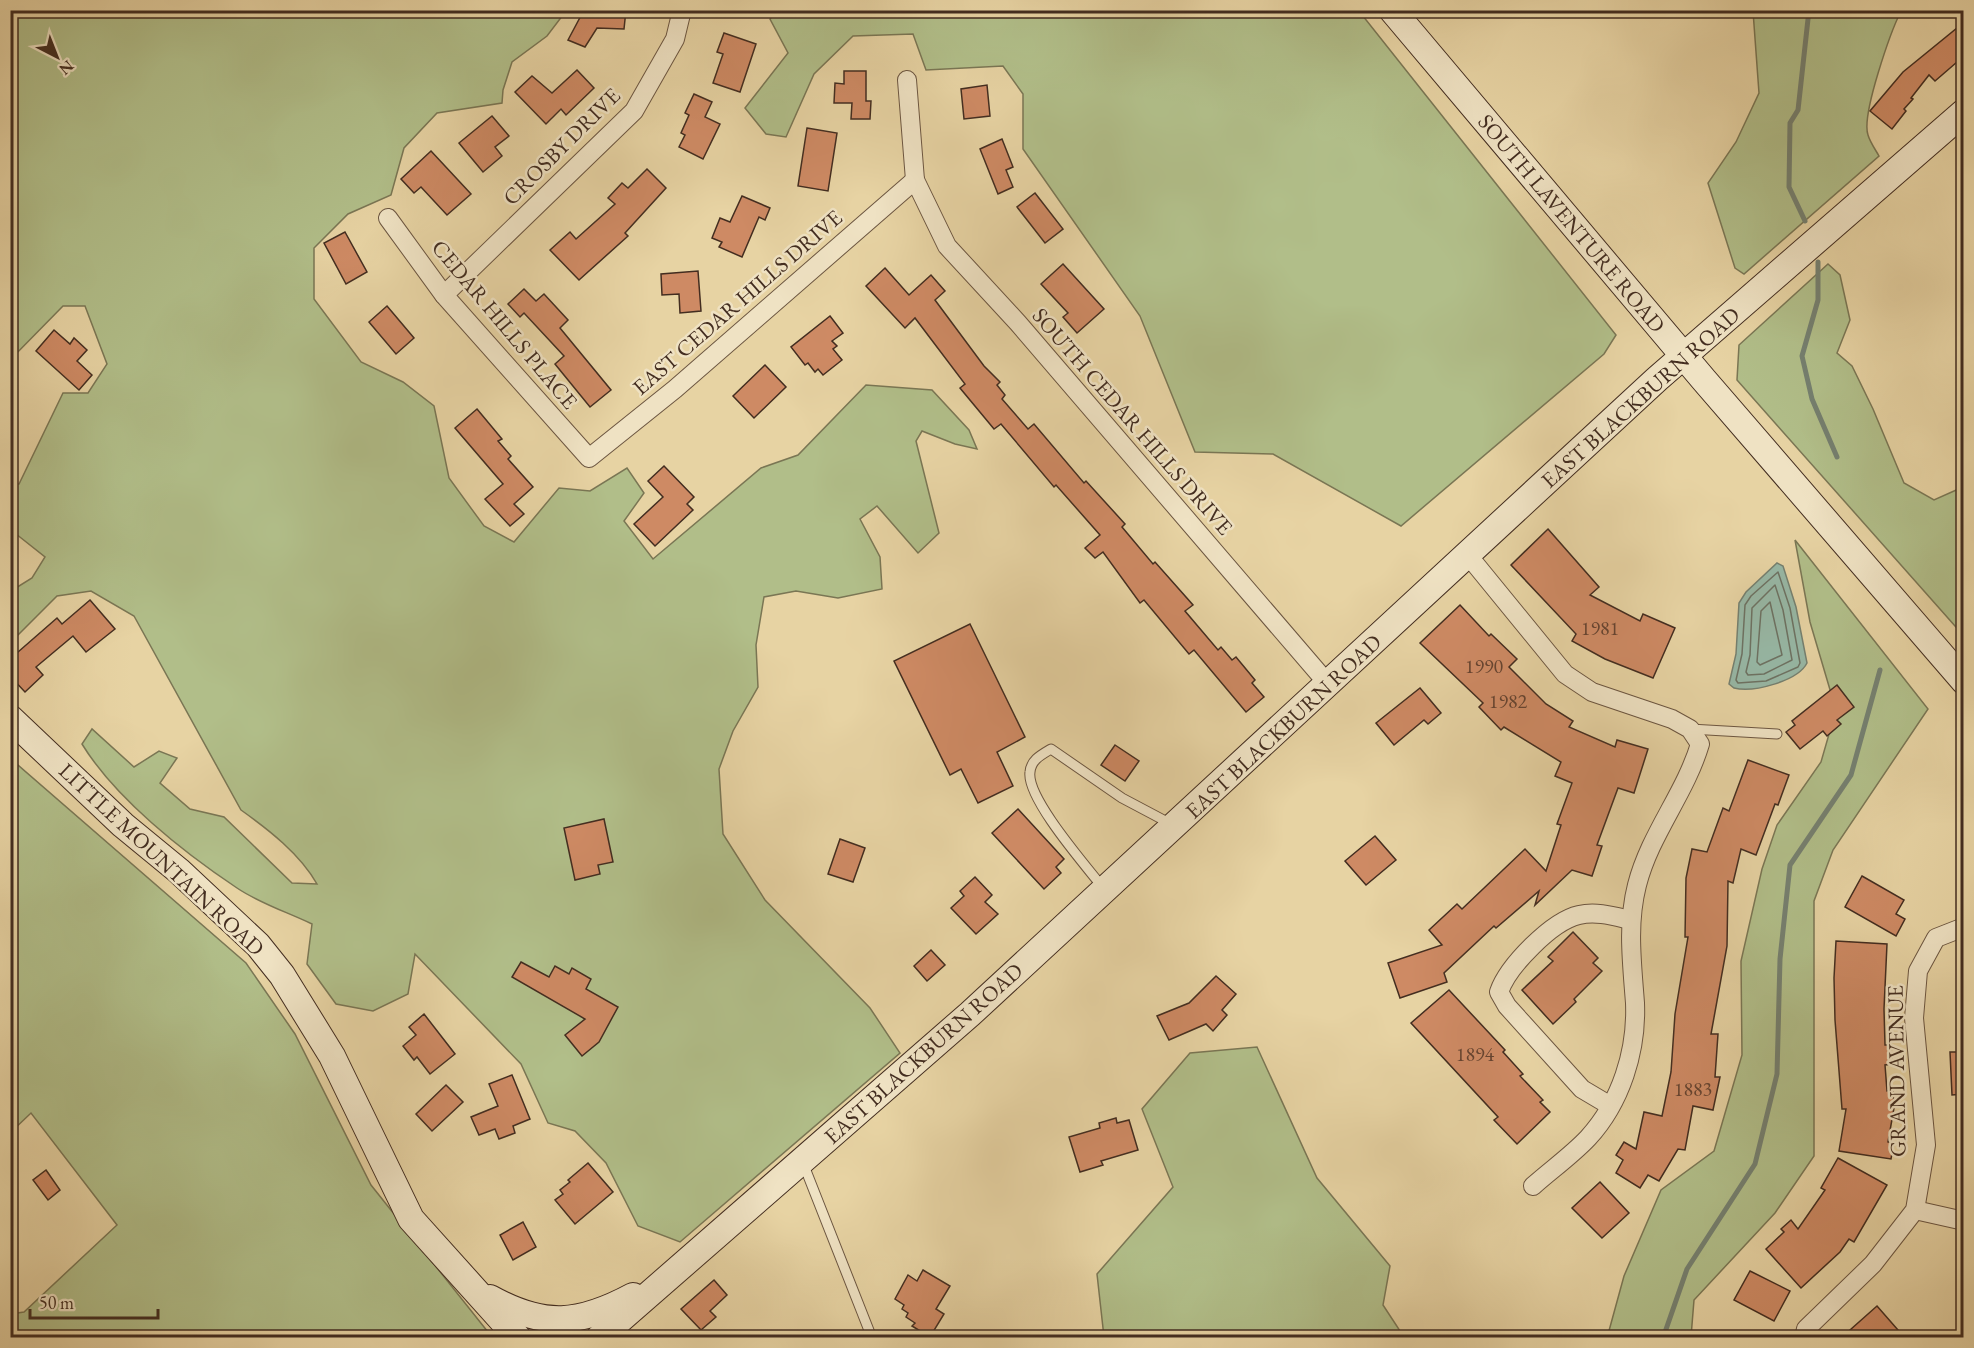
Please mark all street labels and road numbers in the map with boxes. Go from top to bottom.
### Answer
street label: CROSBY DRIVE [496,81,626,211]
street label: SOUTH LAVENTURE ROAD [1472,108,1672,339]
street label: EAST CEDAR HILLS DRIVE [626,203,848,402]
street label: CEDAR HILLS PLACE [425,234,584,415]
street label: EAST BLACKBURN ROAD [1535,300,1746,495]
street label: SOUTH CEDAR HILLS DRIVE [1026,302,1239,541]
street label: EAST BLACKBURN ROAD [1179,628,1388,825]
street label: LITTLE MOUNTAIN ROAD [53,756,271,962]
street label: EAST BLACKBURN ROAD [818,956,1029,1151]
street label: GRAND AVENUE [1881,985,1912,1157]

